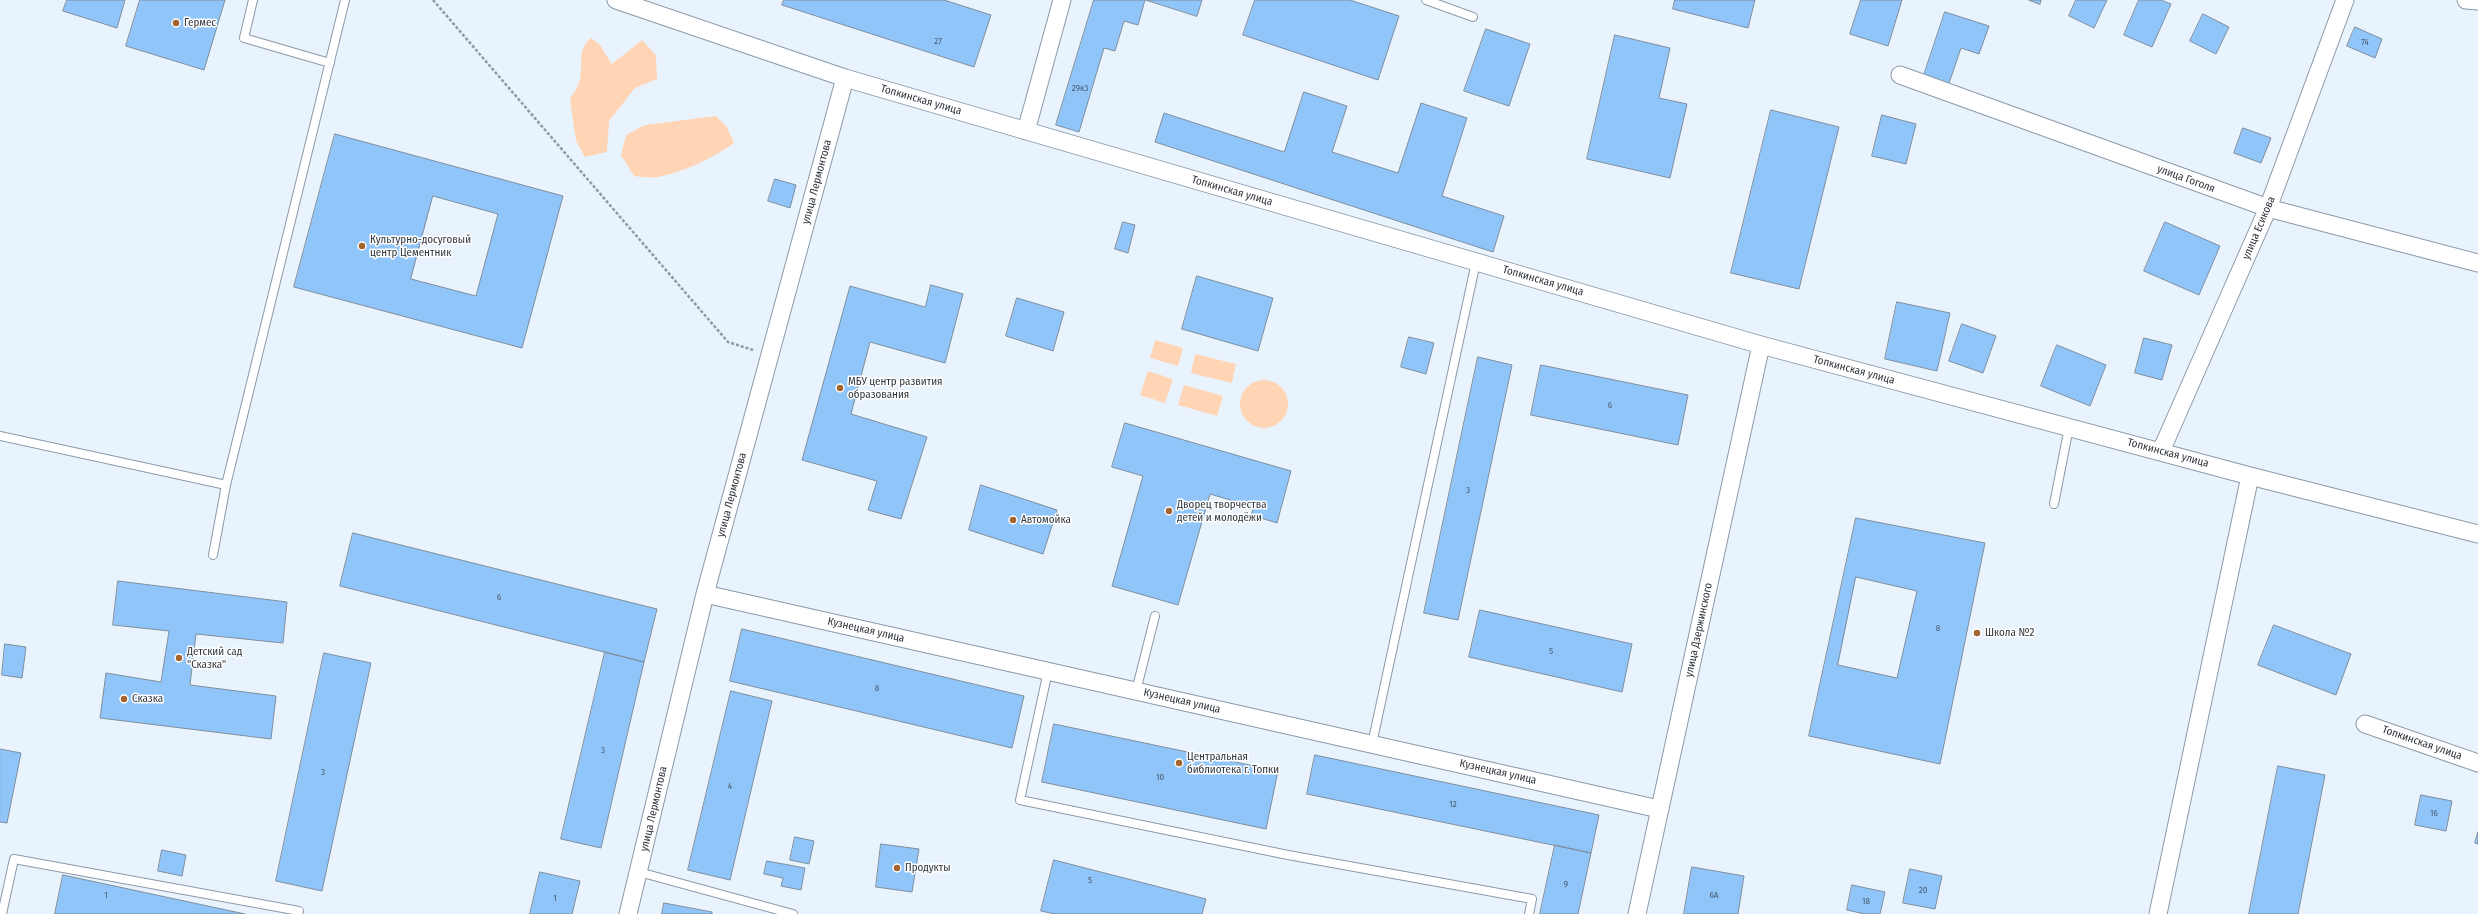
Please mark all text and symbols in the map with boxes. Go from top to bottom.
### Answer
place label: Гермес [184,16,216,30]
marker: Гермес [171,18,181,28]
house number: 27 [934,36,942,46]
house number: 74 [2361,37,2369,47]
street label: Топкинская улица [879,82,963,118]
house number: 29к3 [1072,83,1088,93]
street label: улица Лермонтова [799,138,835,226]
street label: улица Гоголя [2155,162,2217,196]
street label: Топкинская улица [1190,173,1274,209]
street label: улица Есикова [2240,194,2278,262]
place label: Культурно-досуговый центр Цементник [370,233,471,259]
marker: Культурно-досуговый центр Цементник [357,241,367,251]
street label: Топкинская улица [1501,263,1585,299]
street label: Топкинская улица [1812,353,1896,387]
place label: МБУ центр развития образования [848,375,943,401]
marker: МБУ центр развития образования [835,383,845,393]
house number: 6 [1608,400,1612,410]
street label: Топкинская улица [2126,436,2210,470]
street label: улица Лермонтова [714,451,750,539]
house number: 3 [1466,485,1470,495]
place label: Дворец творчества детей и молодёжи [1177,498,1267,524]
marker: Дворец творчества детей и молодёжи [1164,506,1174,516]
place label: Автомойка [1021,513,1071,527]
marker: Автомойка [1008,515,1018,525]
street label: улица Дзержинского [1683,581,1715,679]
house number: 6 [497,592,501,602]
street label: Кузнецкая улица [826,615,906,645]
house number: 8 [1936,623,1940,633]
place label: Школа №2 [1985,626,2034,640]
marker: Школа №2 [1972,628,1982,638]
place label: Детский сад "Сказка" [187,645,242,671]
house number: 5 [1549,646,1553,656]
marker: Детский сад "Сказка" [174,653,184,663]
house number: 8 [875,683,879,693]
street label: Кузнецкая улица [1142,686,1222,716]
place label: Сказка [132,692,163,706]
marker: Сказка [119,694,129,704]
street label: Топкинская улица [2380,723,2464,763]
house number: 3 [601,745,605,755]
place label: Центральная библиотека г. Топки [1187,750,1279,776]
street label: Кузнецкая улица [1458,757,1538,787]
marker: Центральная библиотека г. Топки [1174,758,1184,768]
street label: улица Лермонтова [638,765,670,853]
house number: 3 [321,767,325,777]
house number: 10 [1156,772,1164,782]
house number: 4 [728,781,732,791]
house number: 12 [1449,799,1457,809]
house number: 16 [2430,808,2438,818]
place label: Продукты [905,861,951,875]
marker: Продукты [892,863,902,873]
house number: 5 [1088,875,1092,885]
house number: 9 [1564,879,1568,889]
house number: 20 [1919,885,1927,895]
house number: 1 [104,890,108,900]
house number: 6А [1709,890,1719,900]
house number: 1 [553,893,557,903]
house number: 18 [1862,896,1870,906]

